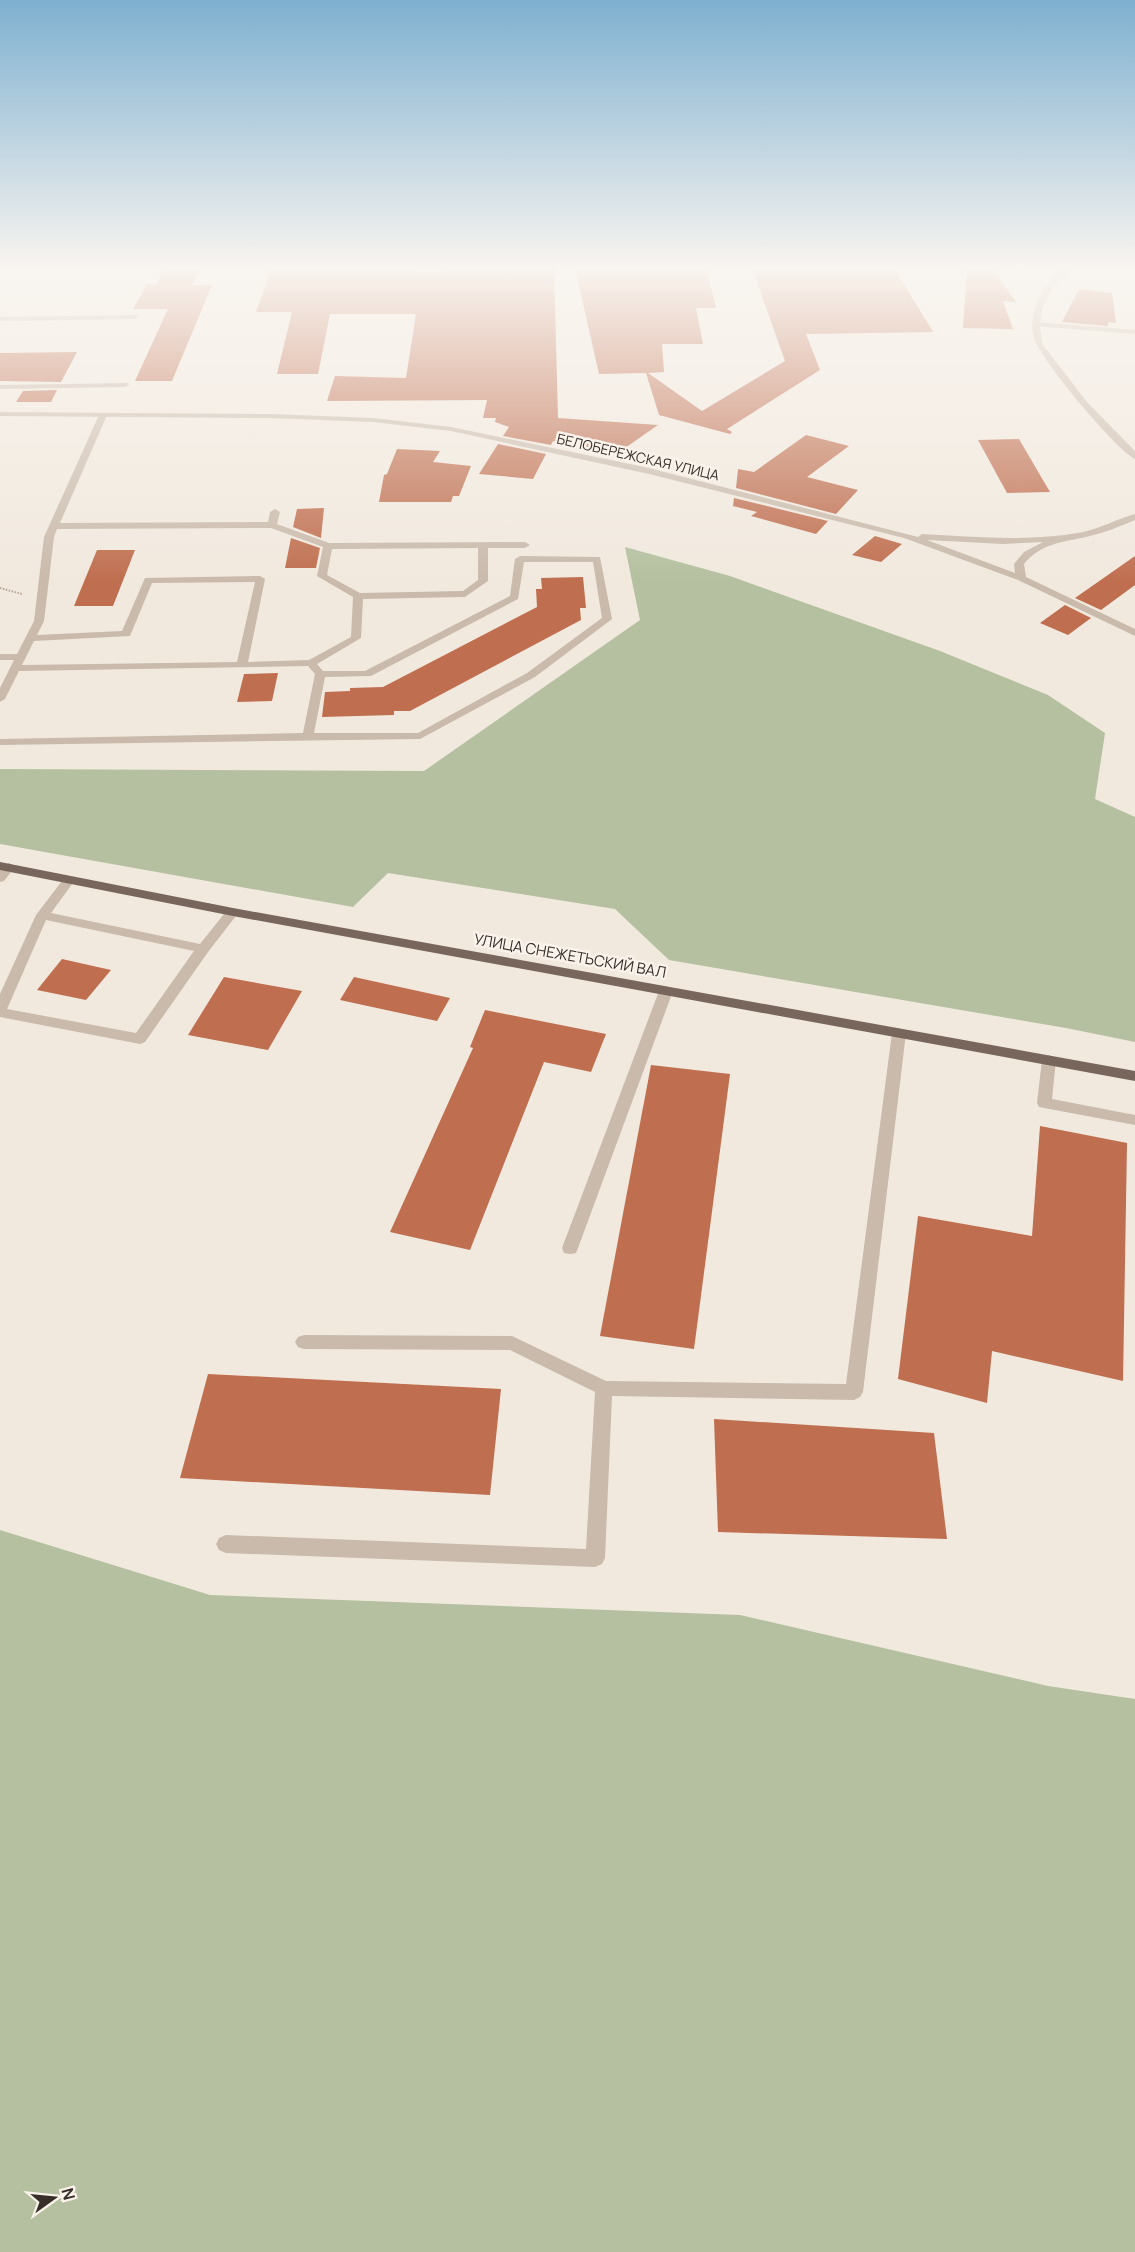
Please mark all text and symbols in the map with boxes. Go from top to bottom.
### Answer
street label: БЕЛОБЕРЕЖСКАЯ УЛИЦА [555,429,721,484]
street label: УЛИЦА СНЕЖЕТЬСКИЙ ВАЛ [472,928,668,983]
north arrow [24,2168,84,2228]
text: N [56,2186,81,2203]

